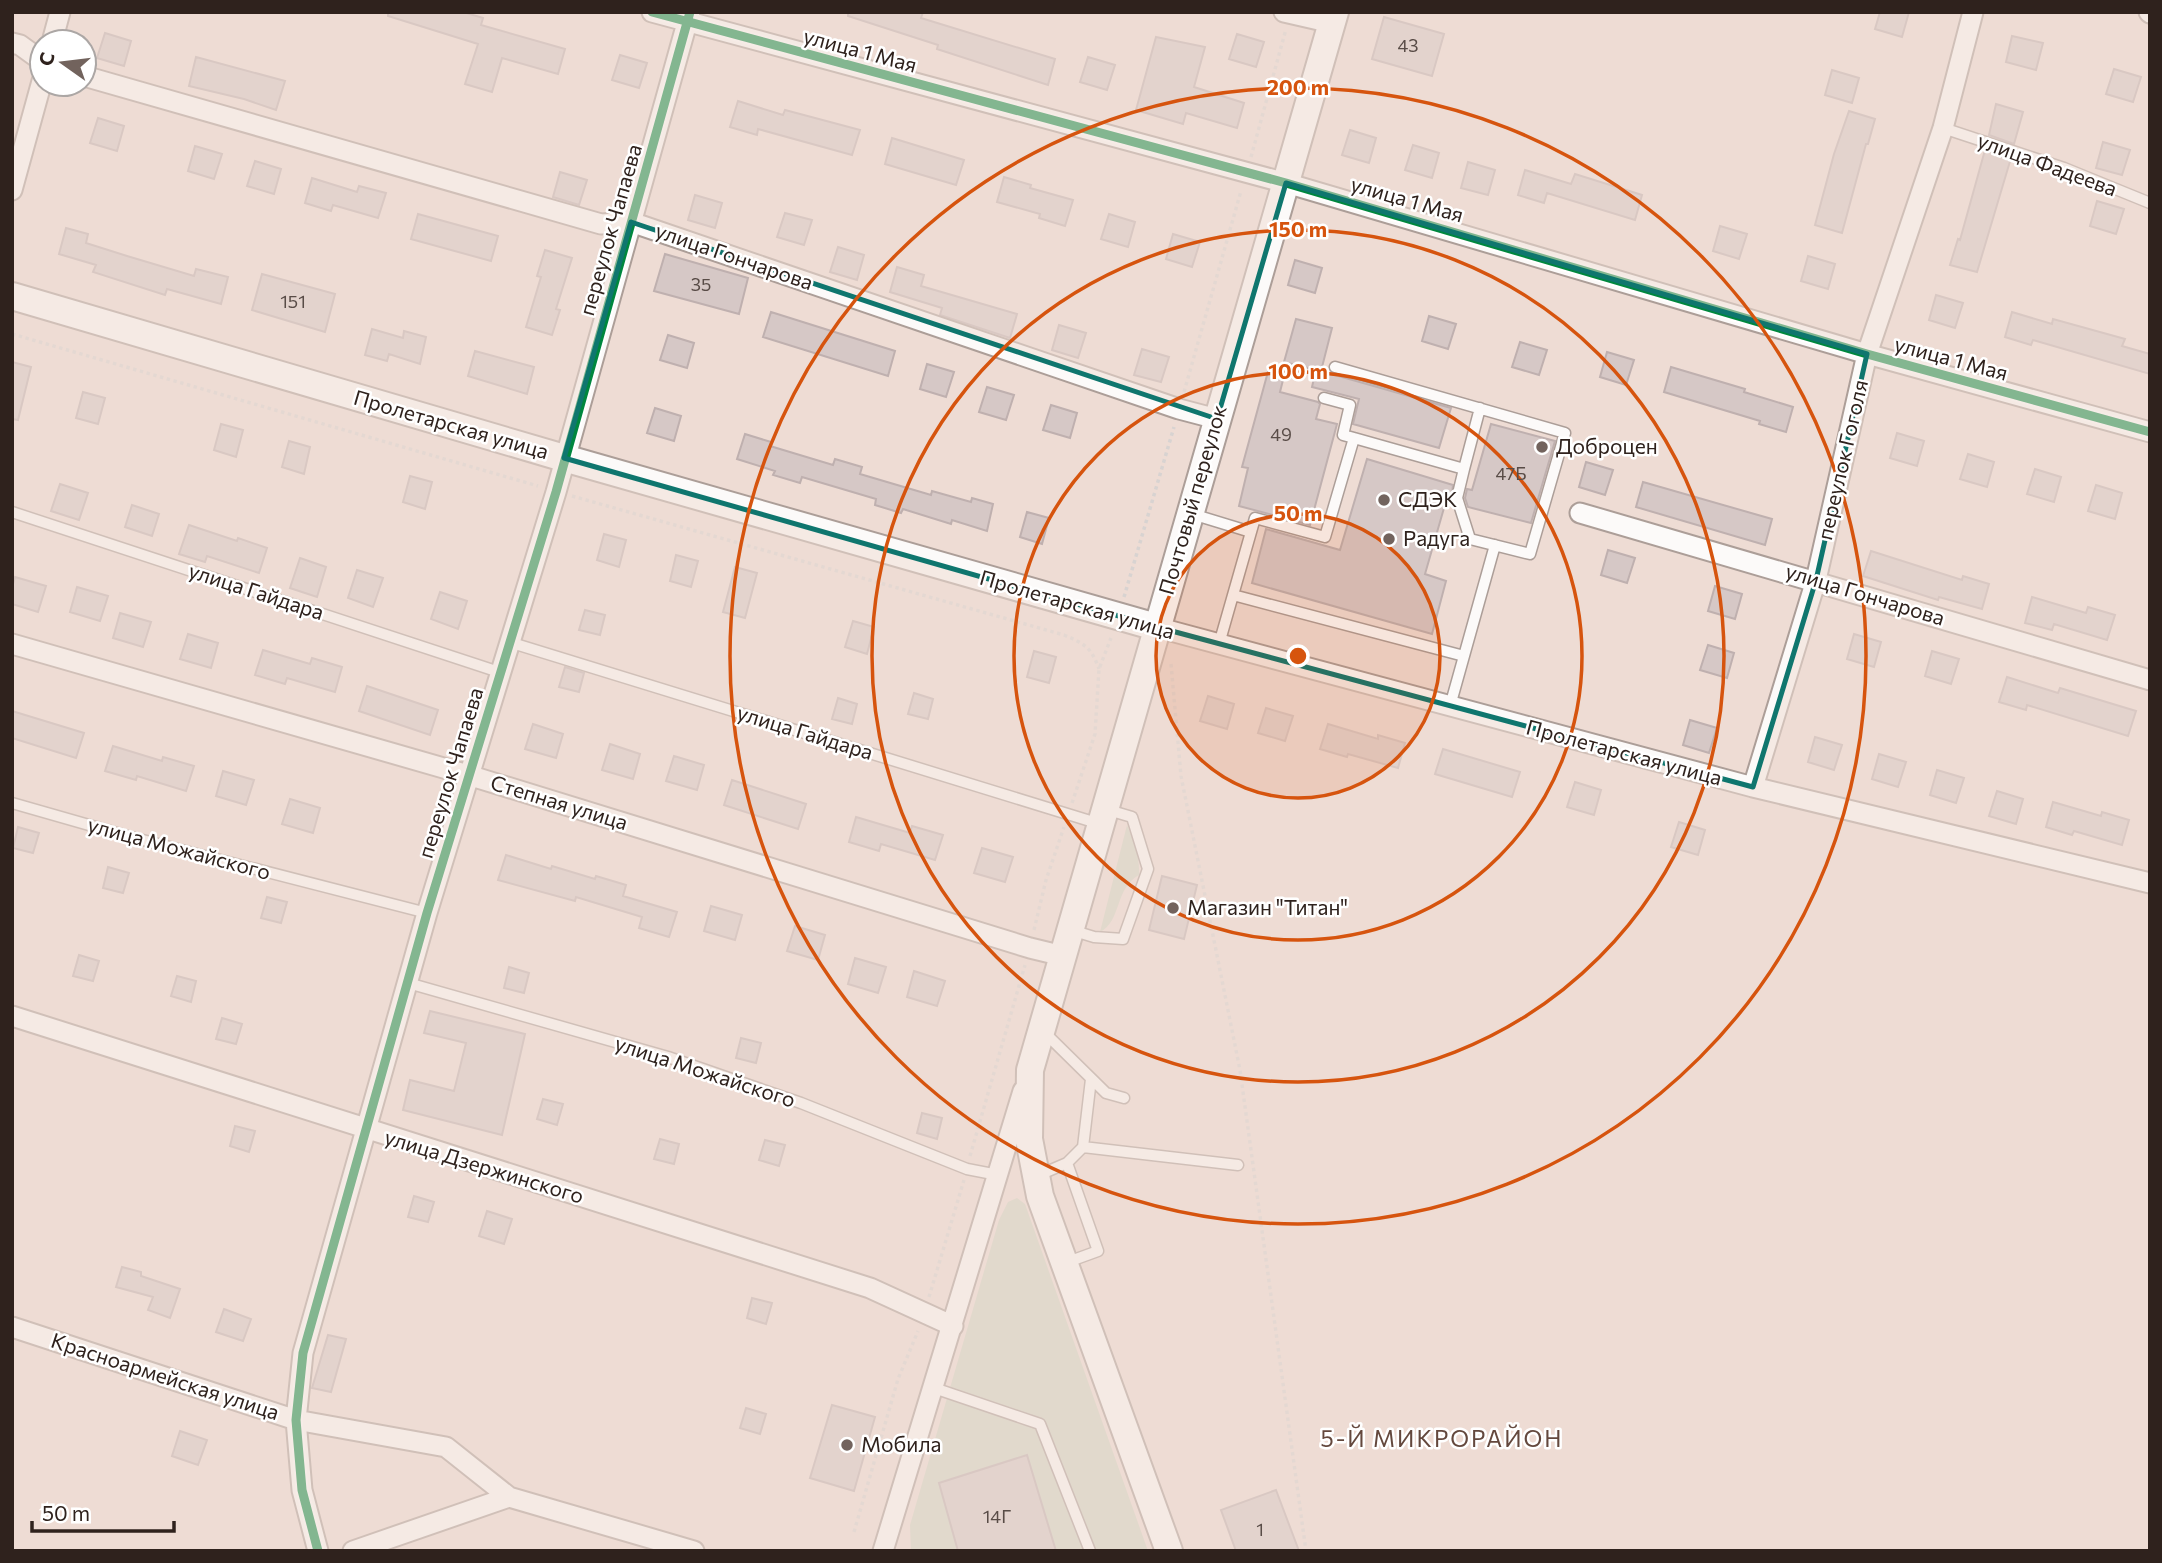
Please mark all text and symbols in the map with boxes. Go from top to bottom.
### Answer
street label: улица 1 Мая [801,22,920,77]
north arrow [28,28,98,98]
house number: 43 [1397,34,1419,56]
text: С [33,50,59,68]
text: 200 m [1267,74,1329,99]
street label: улица Фадеева [1974,127,2121,200]
street label: переулок Чапаева [573,141,646,318]
street label: улица 1 Мая [1348,171,1467,227]
text: 150 m [1269,216,1327,241]
street label: улица Гончарова [652,217,817,294]
house number: 35 [691,273,711,295]
house number: 151 [280,290,306,312]
street label: улица 1 Мая [1892,330,2011,385]
text: 100 m [1268,358,1328,383]
street label: переулок Гоголя [1811,377,1872,542]
street label: Пролетарская улица [351,384,552,463]
street label: Почтовый переулок [1152,402,1231,597]
house number: 49 [1270,423,1292,445]
place label: Доброцен [1556,433,1658,458]
marker: Доброцен [1534,439,1550,455]
house number: 47Б [1495,462,1527,484]
place label: СДЭК [1398,486,1457,511]
marker: СДЭК [1376,492,1392,508]
text: 50 m [1274,500,1322,525]
place label: Радуга [1403,525,1470,550]
marker: Радуга [1381,531,1397,547]
street label: улица Гайдара [186,557,327,624]
street label: улица Гончарова [1783,557,1948,630]
street label: Пролетарская улица [977,564,1178,643]
centre of rings [1286,644,1310,668]
street label: переулок Чапаева [412,684,487,861]
street label: улица Гайдара [734,699,876,764]
street label: Пролетарская улица [1524,713,1725,790]
street label: Степная улица [488,769,631,834]
street label: улица Можайского [85,811,274,884]
place label: Магазин "Титан" [1187,894,1348,919]
marker: Магазин "Титан" [1165,900,1181,916]
street label: улица Можайского [612,1030,799,1112]
street label: улица Дзержинского [382,1123,587,1208]
street label: Красноармейская улица [48,1327,283,1424]
district label: 5-Й МИКРОРАЙОН [1320,1424,1564,1452]
place label: Мобила [861,1431,941,1456]
marker: Мобила [839,1437,855,1453]
scale bar [32,1490,173,1534]
text: 50 m [42,1500,90,1525]
house number: 14Г [983,1505,1011,1527]
house number: 1 [1256,1518,1264,1540]

